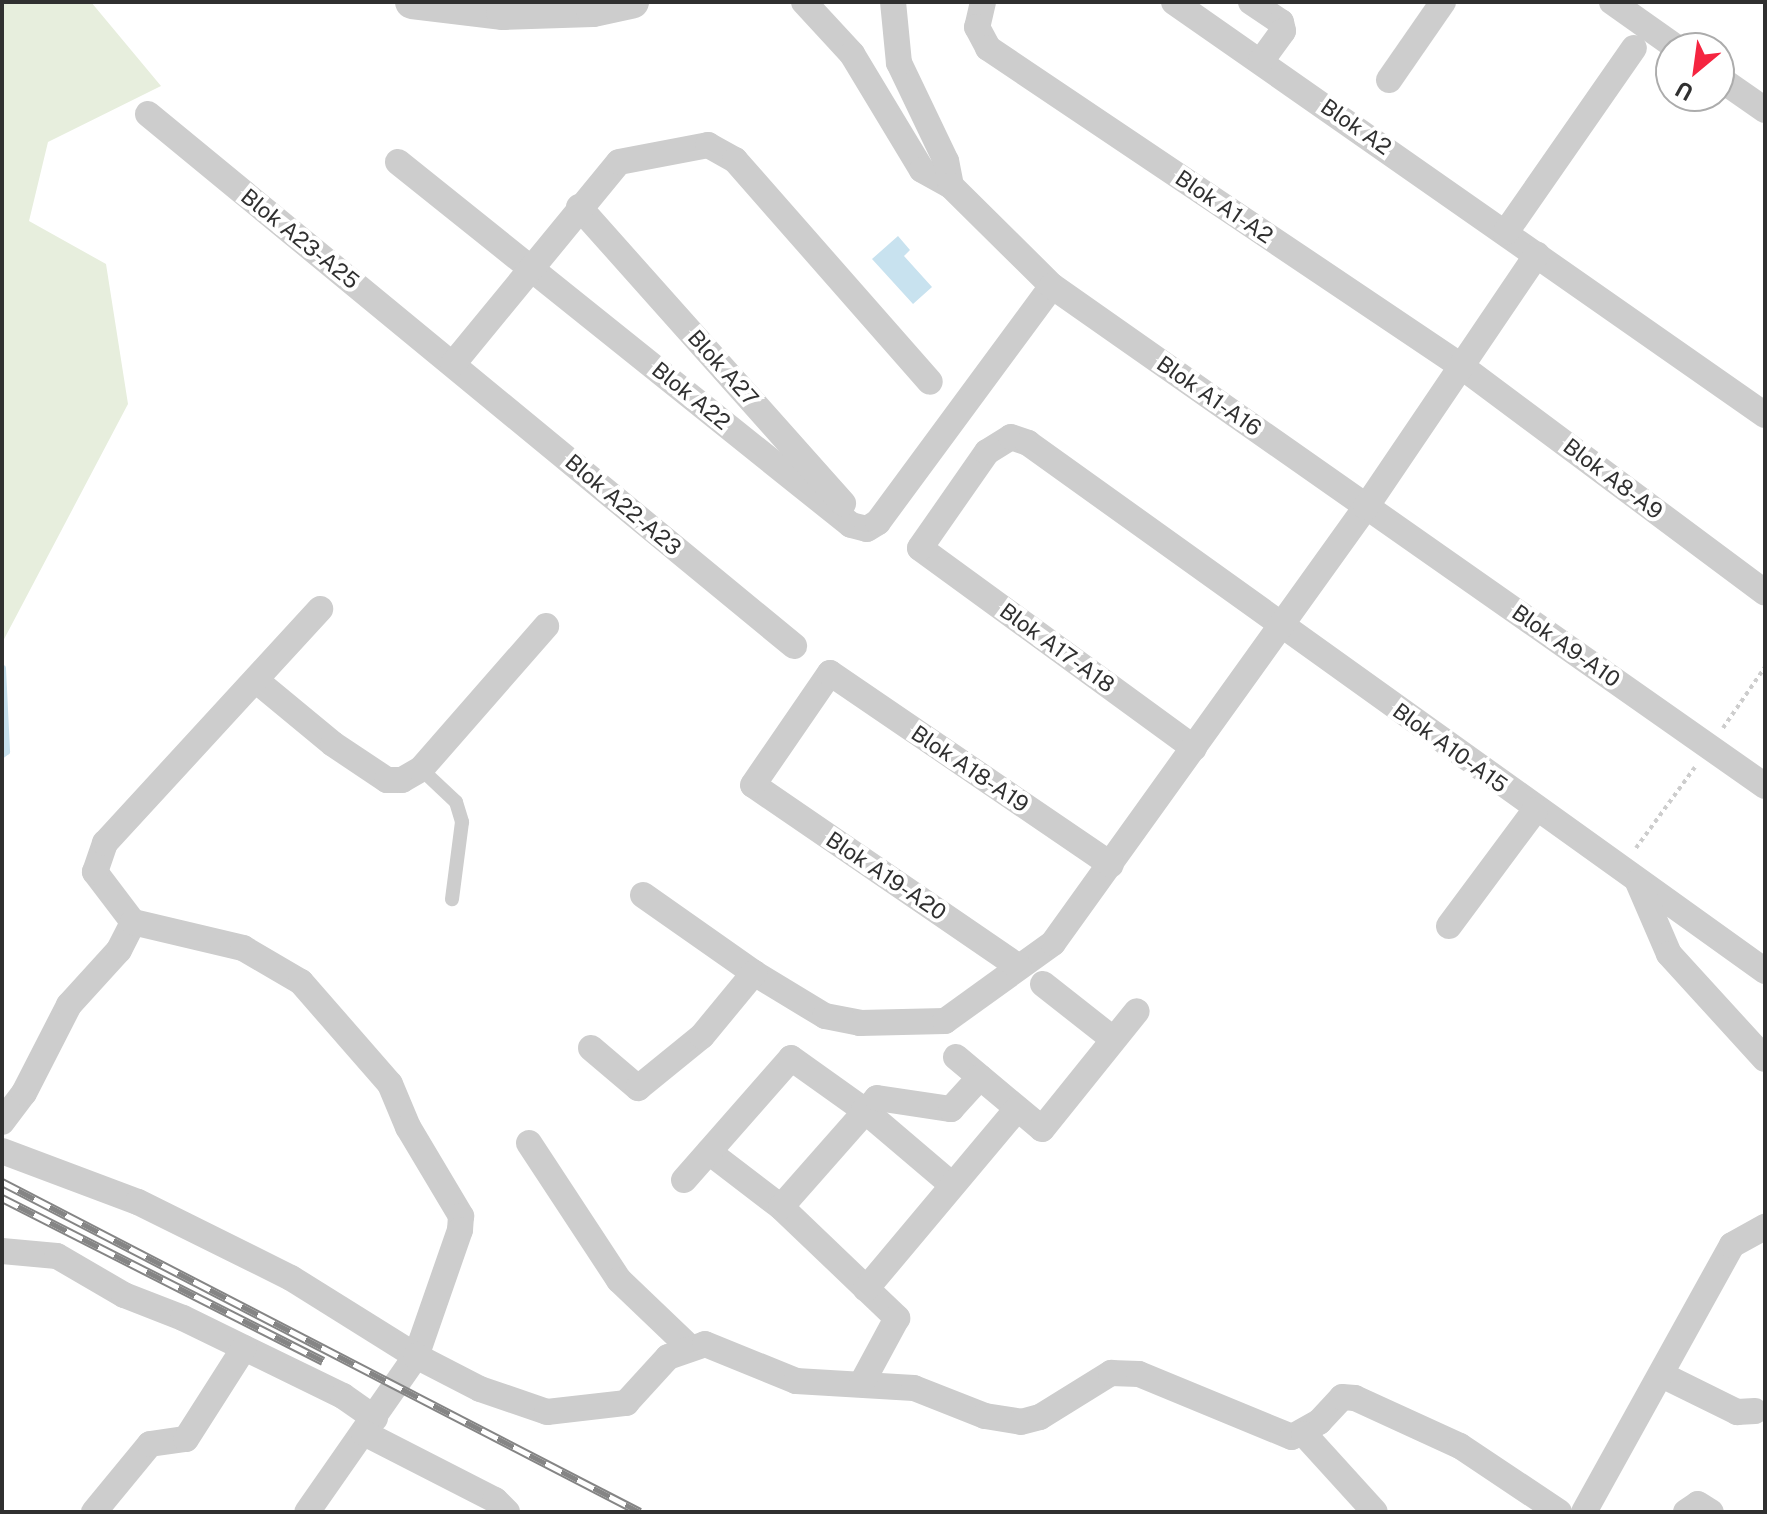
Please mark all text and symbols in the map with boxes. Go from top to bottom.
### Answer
north arrow [1655,32,1735,112]
text: U [1671,76,1698,106]
street label: Blok A2 [1316,93,1396,161]
street label: Blok A1-A2 [1170,165,1278,249]
street label: Blok A23-A25 [236,183,364,295]
street label: Blok A27 [682,325,764,411]
street label: Blok A1-A16 [1152,350,1266,442]
street label: Blok A22 [647,357,735,435]
street label: Blok A8-A9 [1558,433,1668,525]
street label: Blok A22-A23 [560,449,686,561]
street label: Blok A17-A18 [994,598,1120,698]
street label: Blok A9-A10 [1507,599,1625,693]
street label: Blok A10-A15 [1387,698,1513,798]
street label: Blok A18-A19 [906,720,1034,818]
street label: Blok A19-A20 [821,826,951,926]

